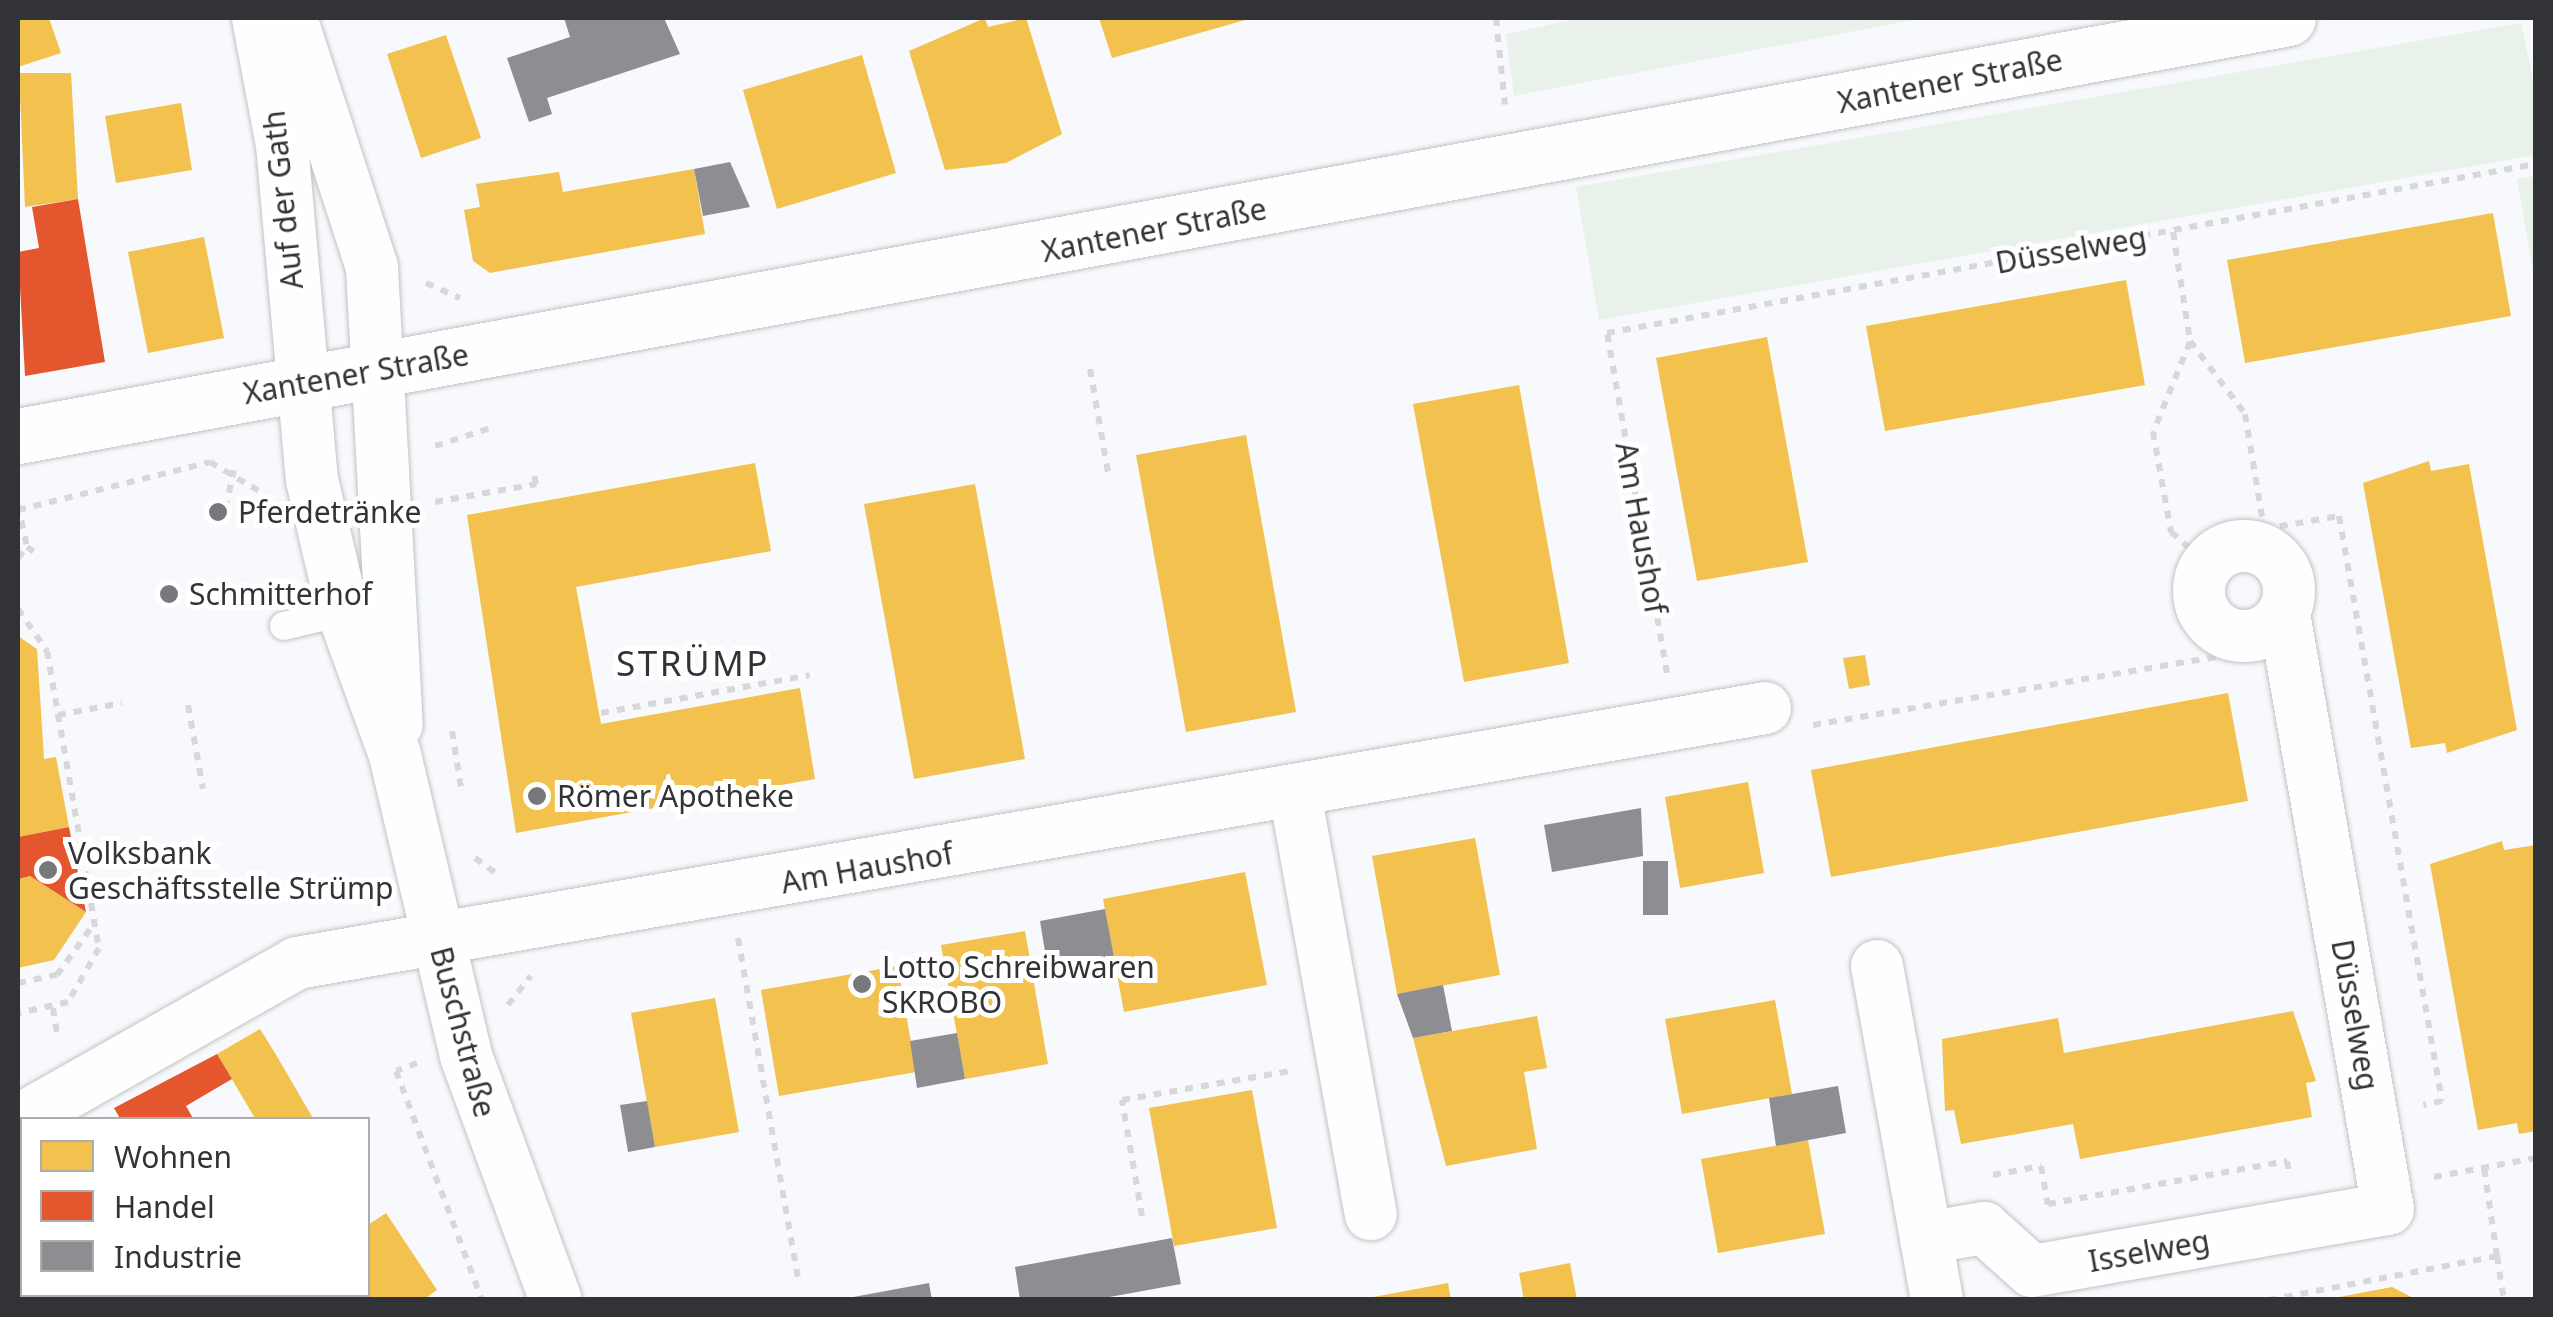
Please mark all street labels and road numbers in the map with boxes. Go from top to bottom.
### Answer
street label: Xantener Straße [1835,42,2065,120]
street label: Auf der Gath [256,109,310,291]
street label: Xantener Straße [1039,191,1269,269]
street label: Düsselweg [1993,219,2149,281]
street label: Xantener Straße [241,336,471,412]
street label: Am Haushof [1608,439,1674,617]
street label: Am Haushof [778,835,956,901]
street label: Düsselweg [2324,937,2386,1093]
street label: Buschstraße [423,943,503,1121]
street label: Isselweg [2086,1223,2212,1279]

